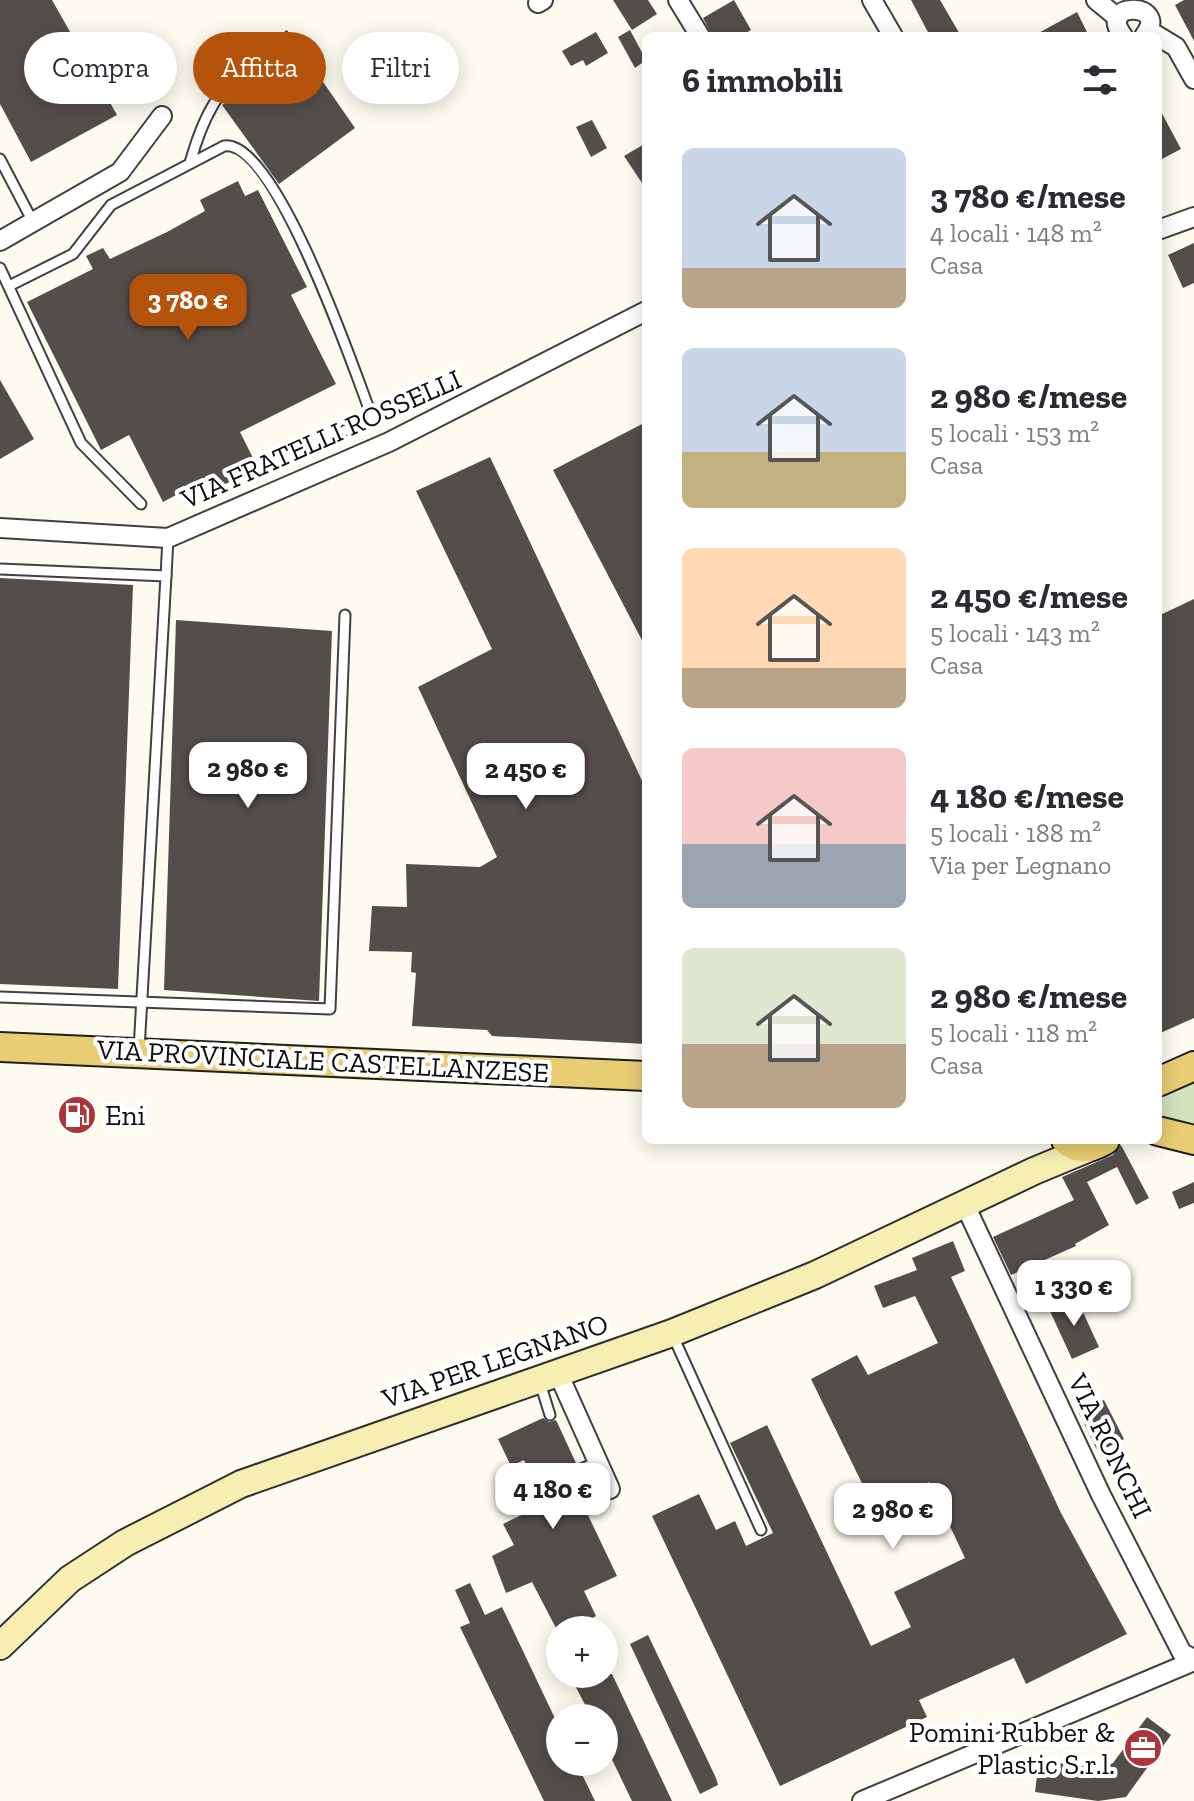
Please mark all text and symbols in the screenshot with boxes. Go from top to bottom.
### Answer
chip: Compra [24,32,177,104]
chip: Affitta [193,32,326,104]
chip: Filtri [342,32,459,104]
icon: filters [1078,58,1122,102]
text: 6 immobili [682,60,843,101]
text: 3 780 €/mese [930,176,1126,217]
icon: home [746,180,842,276]
text: 4 locali · 148 m² [930,217,1102,249]
text: Casa [930,249,983,281]
pin: 3 780 € [114,274,262,342]
text: 3 780 € [148,284,228,316]
street label: VIA FRATELLI ROSSELLI [175,362,466,516]
text: 2 980 €/mese [930,376,1127,417]
icon: home [746,380,842,476]
text: 5 locali · 153 m² [930,417,1099,449]
text: Casa [930,449,983,481]
text: 2 450 €/mese [930,576,1128,617]
icon: home [746,580,842,676]
text: 5 locali · 143 m² [930,617,1100,649]
text: Casa [930,649,983,681]
pin: 2 980 € [174,742,322,810]
pin: 2 450 € [452,743,600,811]
text: 2 980 € [207,752,289,784]
text: 2 450 € [485,753,567,785]
text: 4 180 €/mese [930,776,1124,817]
icon: home [746,780,842,876]
text: 5 locali · 188 m² [930,817,1101,849]
text: Via per Legnano [930,849,1111,881]
text: 2 980 €/mese [930,976,1127,1017]
icon: home [746,980,842,1076]
text: 5 locali · 118 m² [930,1017,1097,1049]
street label: VIA PROVINCIALE CASTELLANZESE [95,1033,550,1089]
text: Casa [930,1049,983,1081]
fuel station icon: Eni [56,1094,98,1136]
place label: Eni [105,1099,146,1132]
pin: 1 330 € [1000,1260,1148,1328]
text: 1 330 € [1035,1270,1113,1302]
street label: VIA PER LEGNANO [377,1307,612,1415]
street label: VIA RONCHI [1060,1368,1159,1524]
pin: 4 180 € [479,1463,627,1531]
text: 4 180 € [513,1473,593,1505]
pin: 2 980 € [819,1483,967,1551]
text: 2 980 € [852,1493,934,1525]
map controls [546,1616,618,1776]
button: + [546,1616,618,1688]
button: − [546,1704,618,1776]
place label: Pomini Rubber & Plastic S.r.l. [909,1716,1115,1781]
office icon: Pomini Rubber & Plastic S.r.l. [1122,1727,1164,1769]

